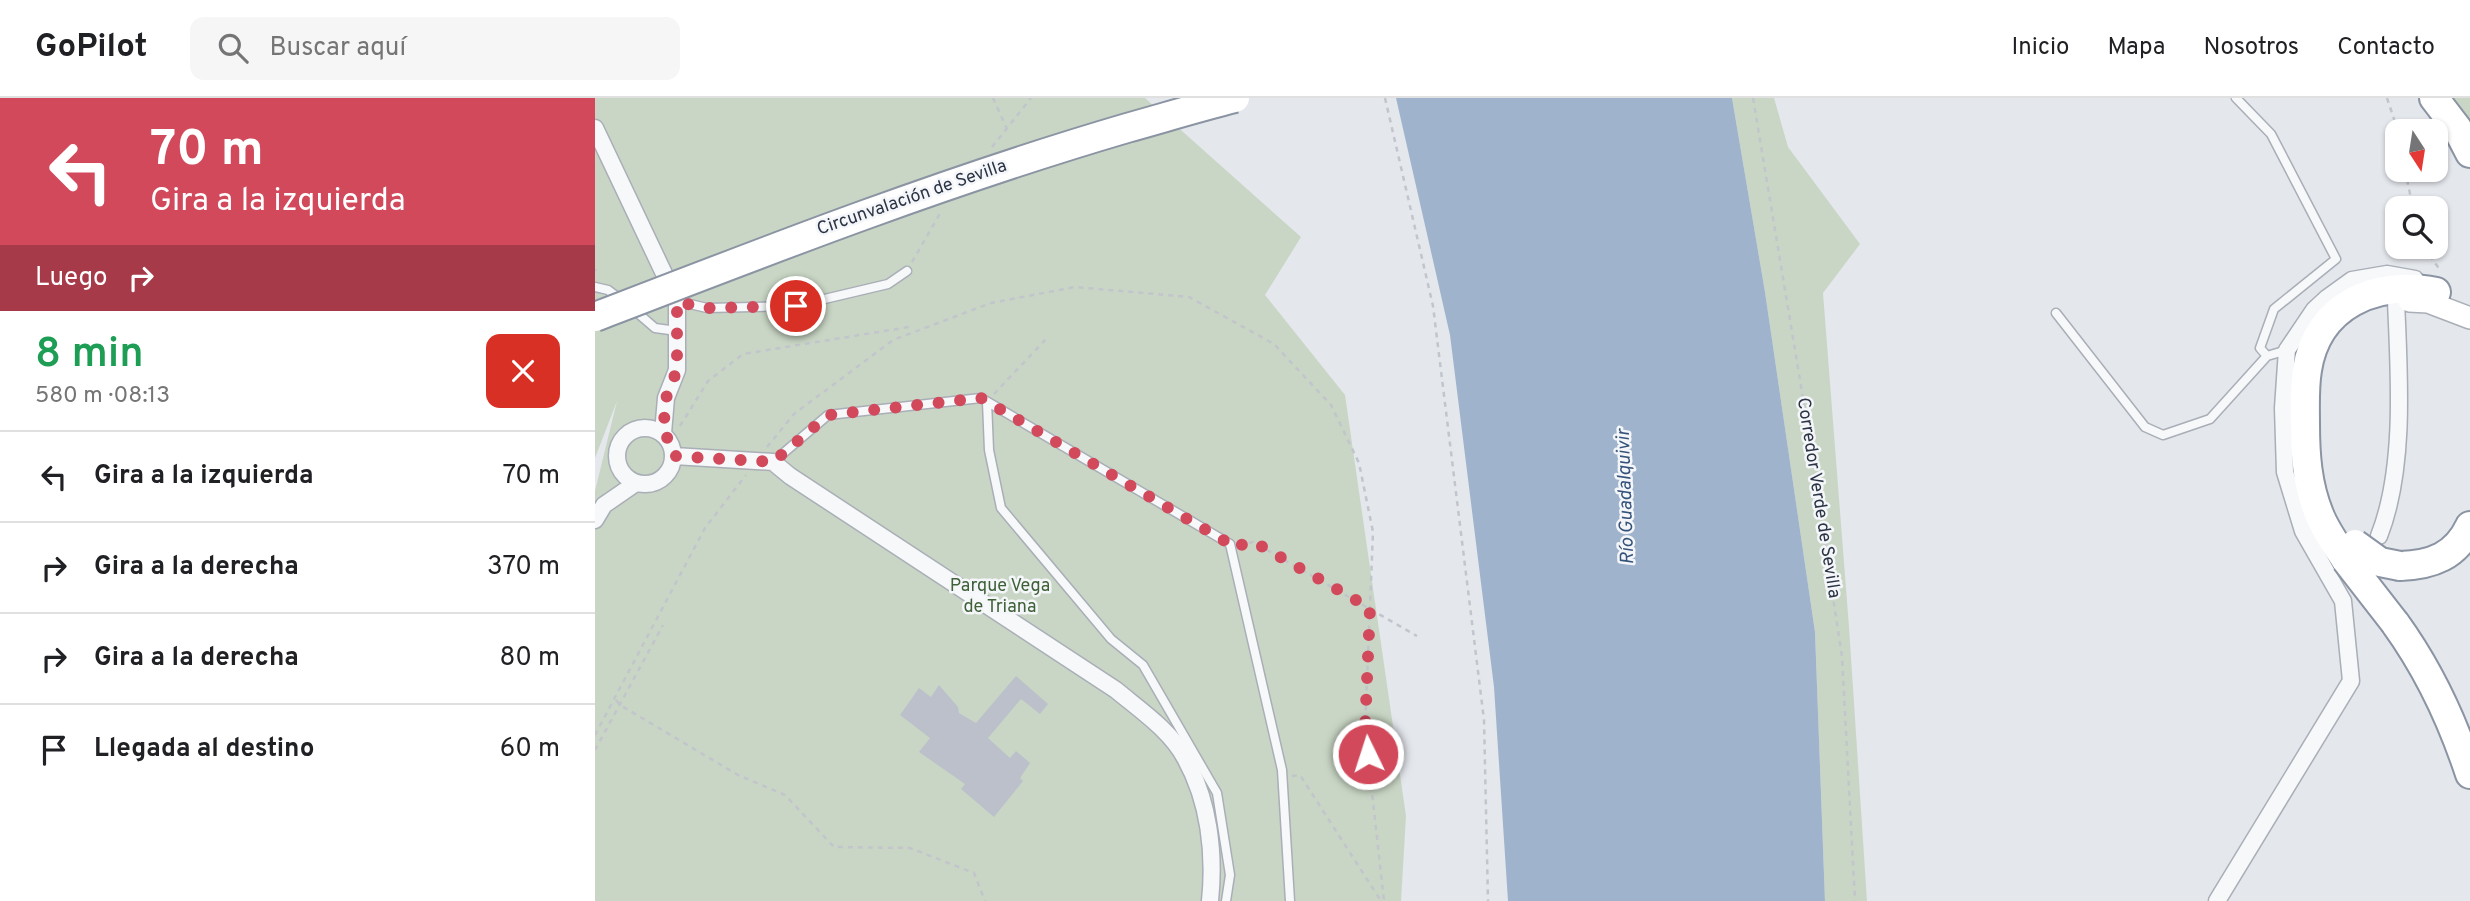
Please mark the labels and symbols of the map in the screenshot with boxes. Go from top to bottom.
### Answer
north arrow [2385,119,2448,182]
street label: Circunvalación de Sevilla [814,155,1010,241]
pin [766,276,826,336]
street label: Corredor Verde de Sevilla [1791,396,1845,600]
water label: Río Guadalquivir [1612,427,1640,565]
park label: Parque Vega de Triana [950,575,1050,619]
position arrow [1331,717,1405,791]

